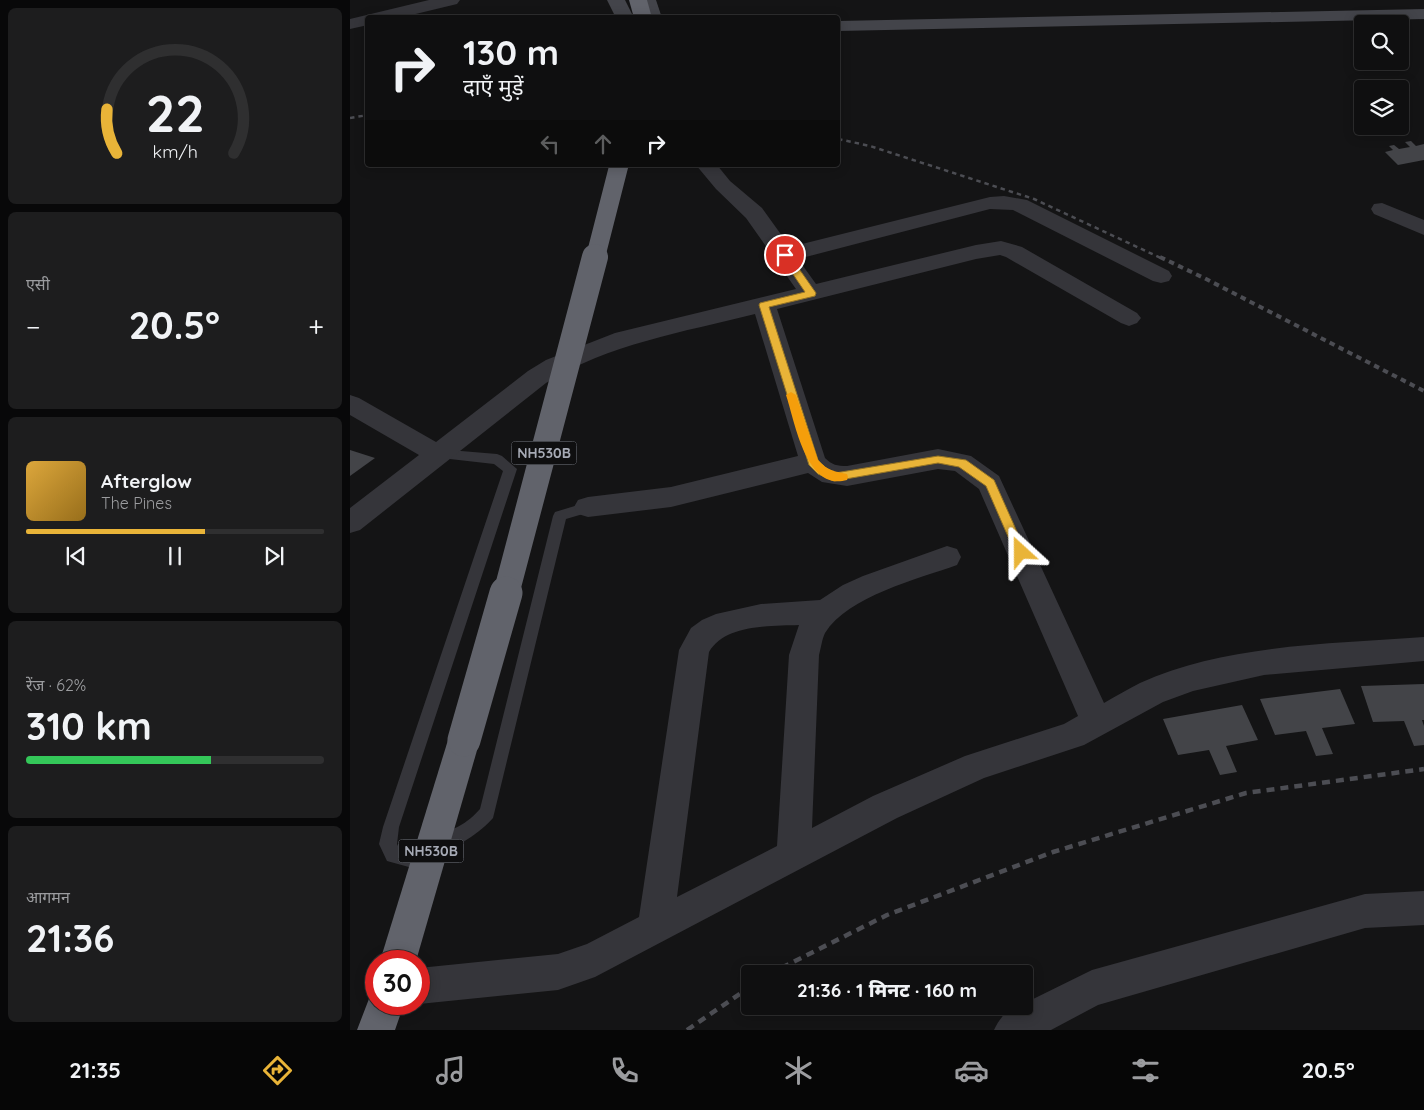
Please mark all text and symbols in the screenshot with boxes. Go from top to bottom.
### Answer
map controls [1354,15,1409,135]
button: search [1354,15,1409,70]
text: 130 m [463,30,559,74]
icon: right [380,35,445,100]
text: दाएँ मुड़ें [463,73,523,101]
text: 22 [145,80,205,145]
button: layers [1354,80,1409,135]
icon: left [536,130,564,158]
icon: ahead [589,130,617,158]
icon: right [642,130,670,158]
text: km/h [152,140,198,162]
pin [764,234,806,276]
icon: arrive [771,241,799,269]
text: एसी [26,274,50,294]
text: 20.5° [129,301,220,349]
text: − [26,309,41,344]
text: + [308,309,324,344]
road number: NH530B [512,442,576,464]
text: Afterglow [101,469,192,493]
text: The Pines [101,493,172,513]
position arrow [994,525,1046,577]
icon: previous [62,542,90,570]
icon: pause [161,542,189,570]
icon: next [260,542,288,570]
text: रेंज · 62% [26,675,86,695]
text: 310 km [26,702,152,750]
road number: NH530B [398,839,464,862]
text: आगमन [26,887,70,907]
text: 21:36 [26,914,114,962]
speed limit sign: 30 [365,950,430,1015]
text: 21:36 · 1 मिनट · 160 m [797,978,977,1002]
icon: directions [260,1053,295,1088]
icon: music [433,1053,468,1088]
icon: phone [607,1053,642,1088]
icon: climate [781,1053,816,1088]
icon: car [954,1053,989,1088]
icon: filters [1128,1053,1163,1088]
text: 21:35 [69,1056,121,1084]
text: 20.5° [1302,1056,1355,1084]

